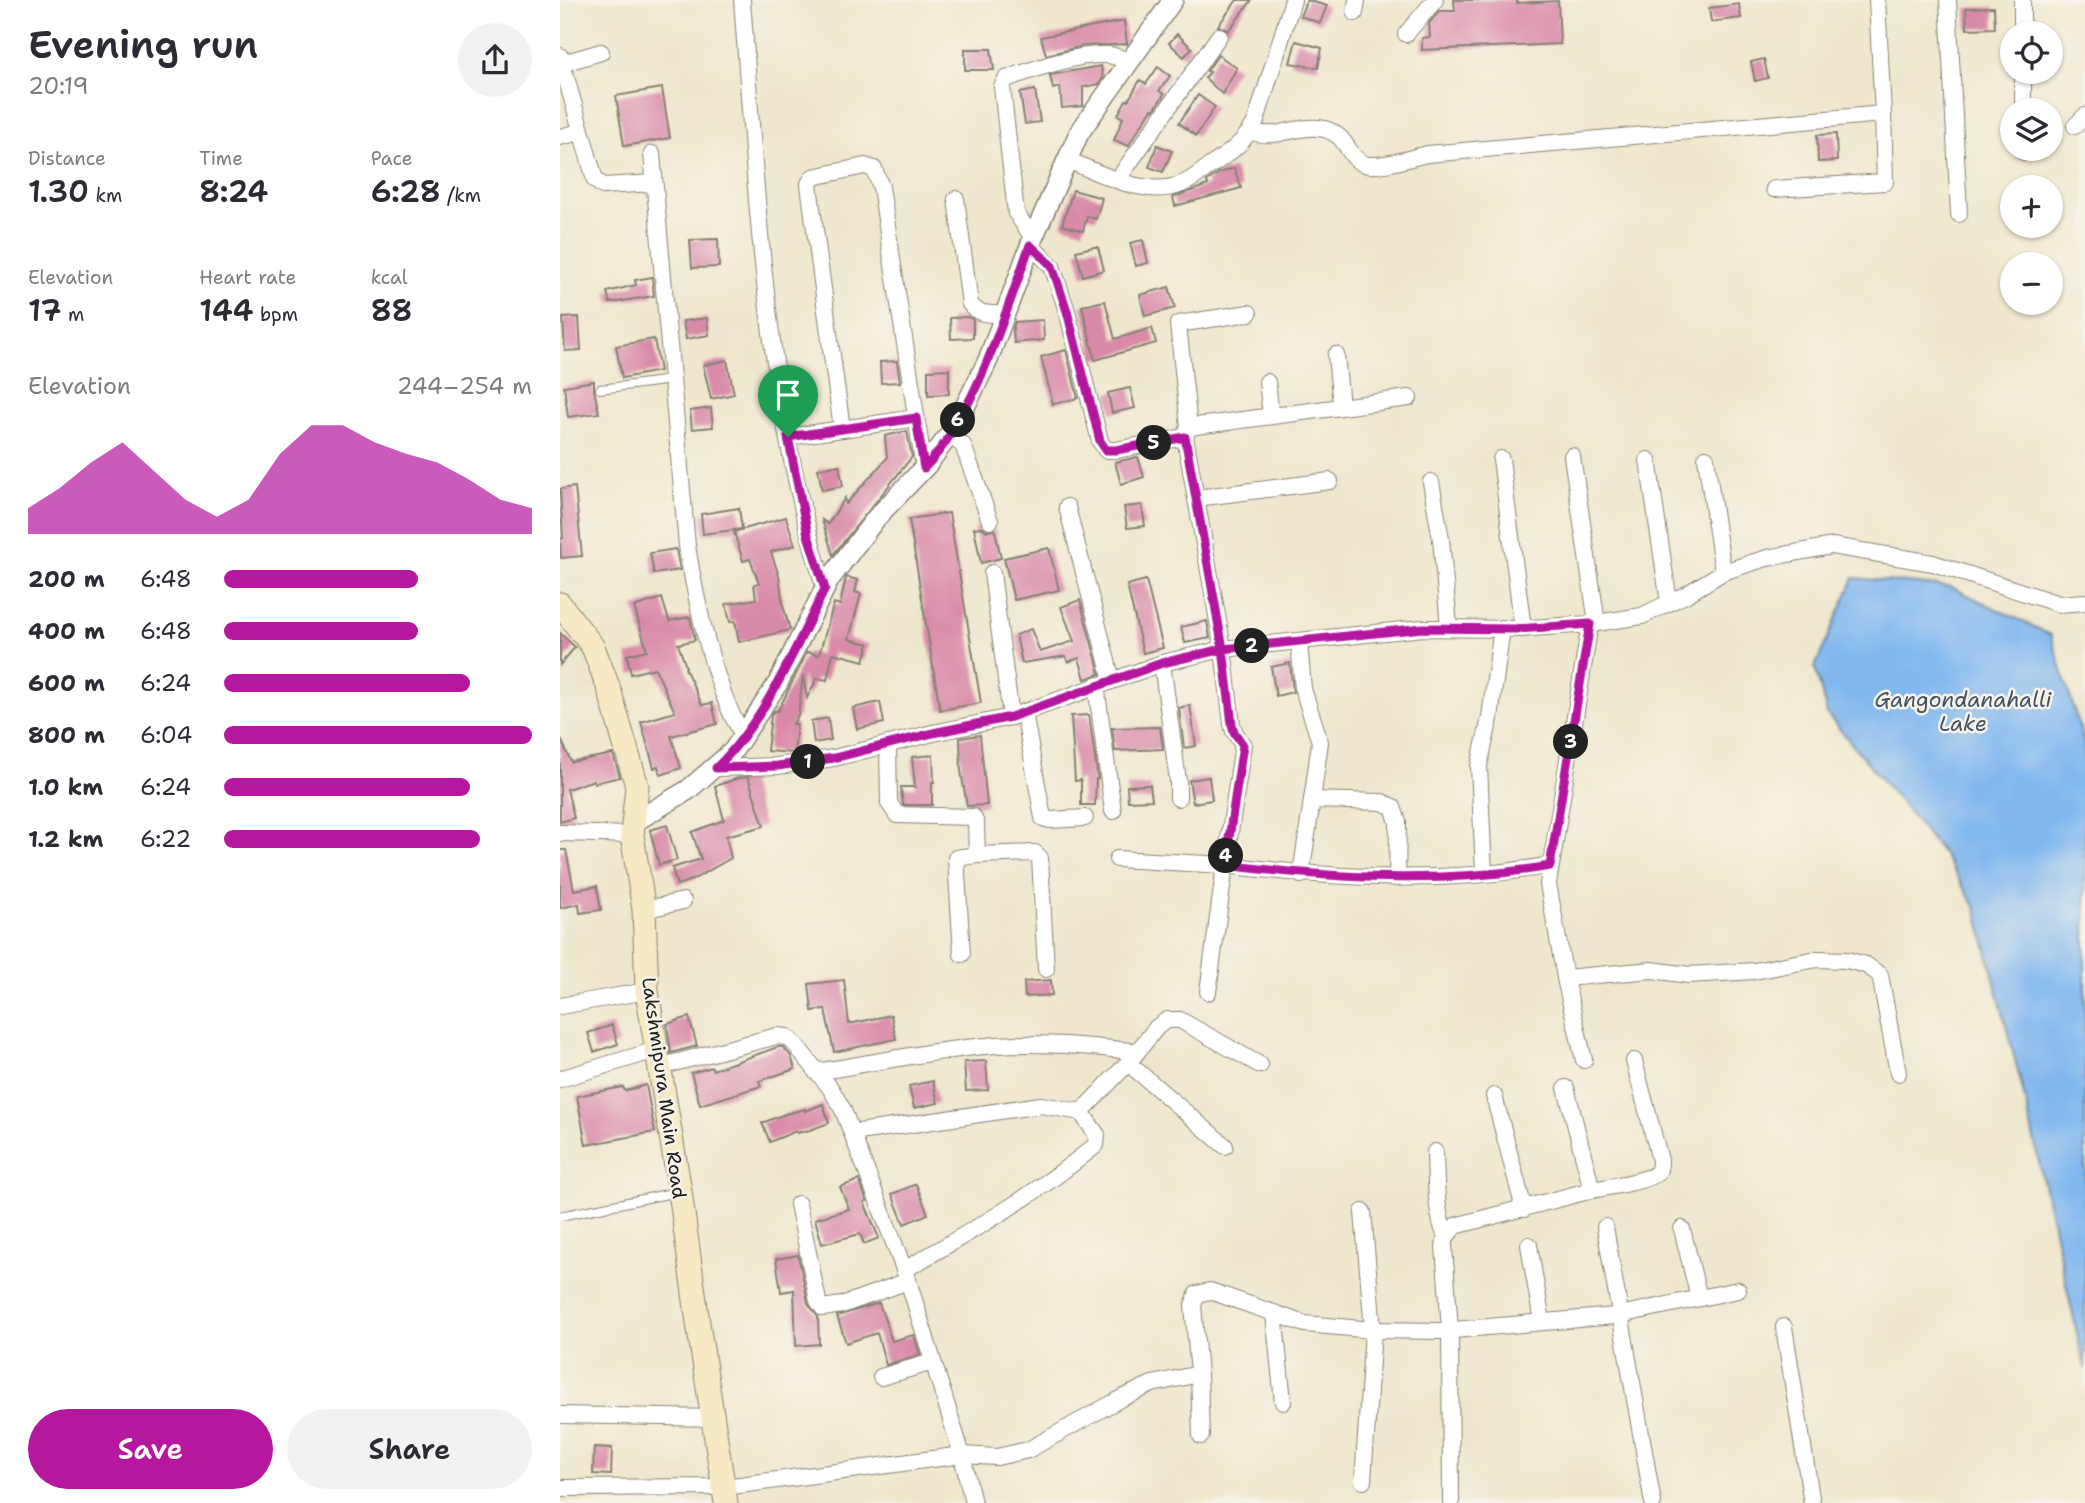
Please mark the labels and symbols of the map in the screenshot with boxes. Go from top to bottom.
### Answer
pin [758,365,818,437]
pin: 6 [940,402,976,438]
pin: 5 [1136,426,1172,460]
pin: 2 [1234,628,1270,664]
water label: Gangondanahalli Lake [1874,686,2053,738]
pin: 3 [1553,724,1588,760]
pin: 1 [790,744,826,780]
pin: 4 [1208,838,1244,874]
street label: Lakshmipura Main Road [636,976,692,1200]

